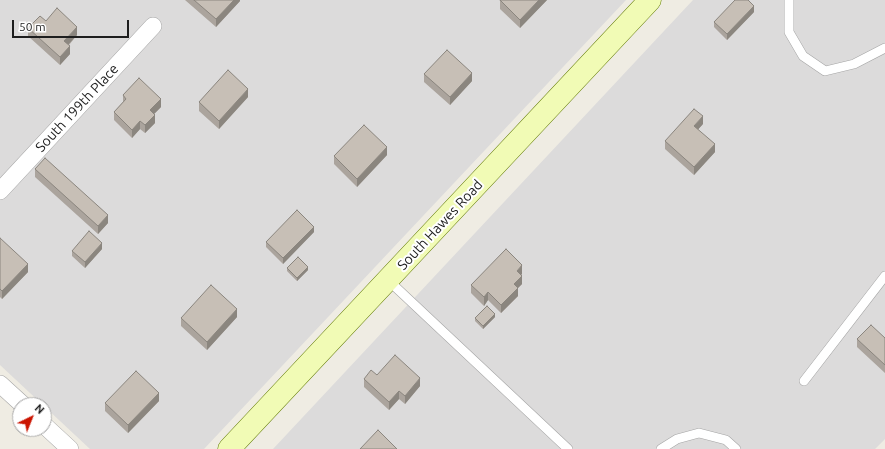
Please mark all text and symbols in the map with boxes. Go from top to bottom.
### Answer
scale bar [14,12,131,38]
text: 50 m [19,20,46,33]
street label: South 199th Place [32,61,122,155]
street label: South Hawes Road [394,176,486,274]
north arrow [12,397,52,437]
text: N [32,402,47,416]

